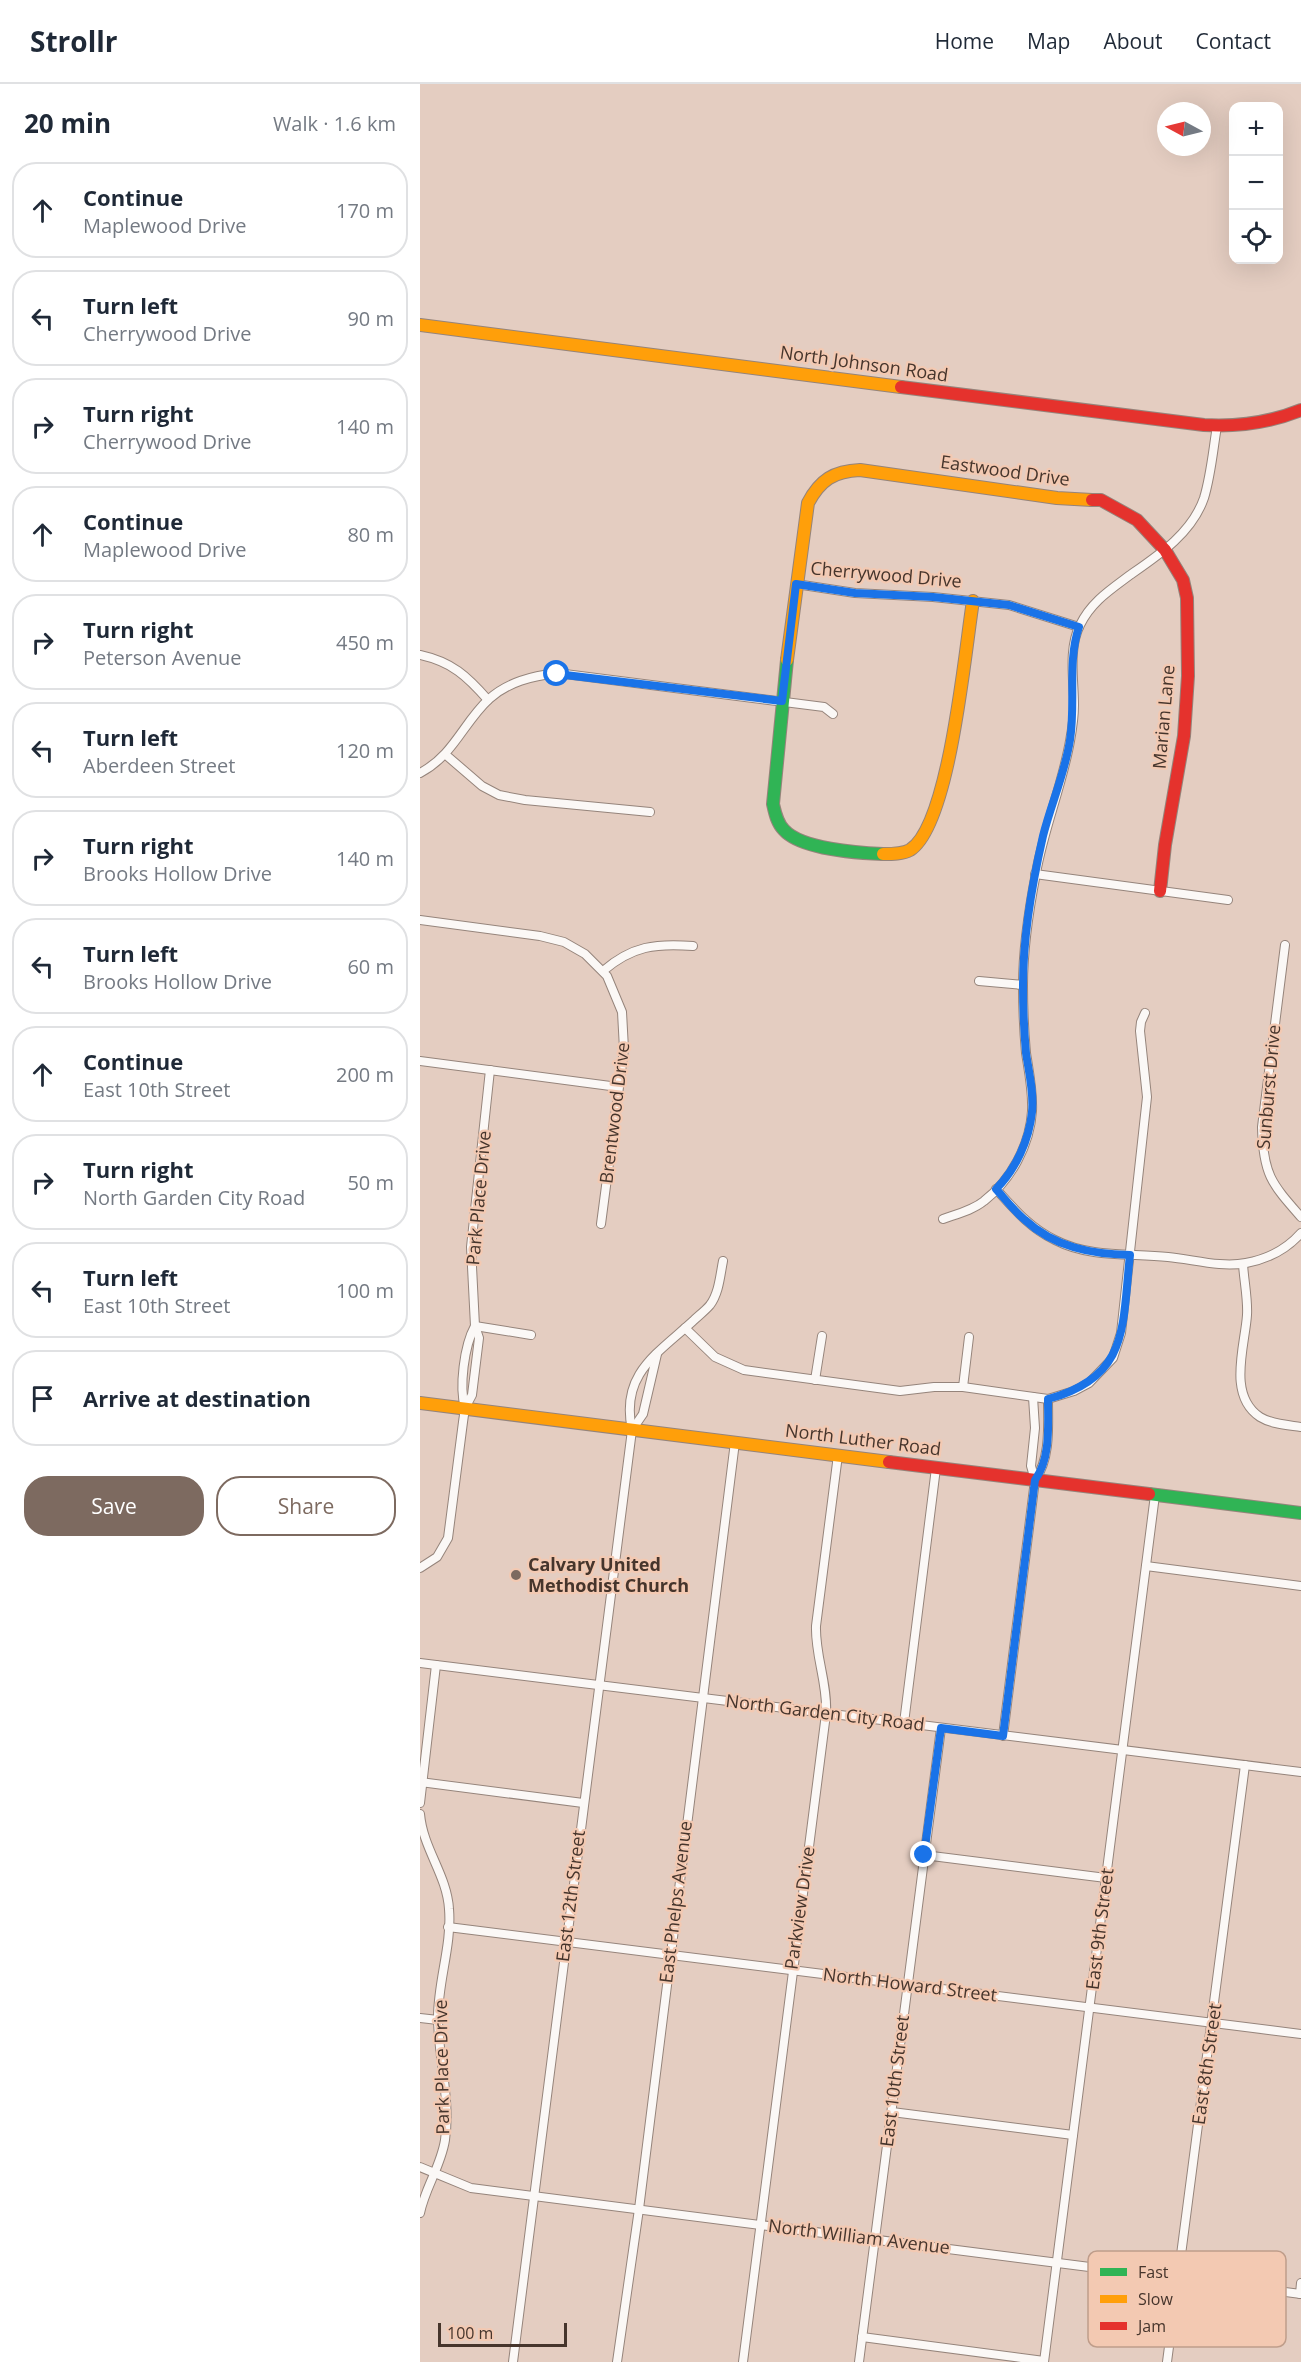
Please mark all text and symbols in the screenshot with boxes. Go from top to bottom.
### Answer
text: Strollr [30,22,117,60]
text: Home [935,27,994,55]
text: Map [1027,27,1070,55]
text: About [1103,27,1163,55]
text: Contact [1196,27,1271,55]
north arrow [1157,102,1211,156]
map controls [1229,102,1283,264]
button: + [1229,102,1283,156]
text: 20 min [24,105,111,141]
text: Walk · 1.6 km [273,110,396,137]
button: − [1229,156,1283,210]
text: Continue [83,182,183,212]
icon: ahead [26,194,59,227]
text: 170 m [336,197,394,224]
button: locate [1229,210,1283,264]
text: Maplewood Drive [83,212,247,239]
text: Turn left [83,290,178,320]
icon: left [26,302,59,335]
text: 90 m [347,305,394,332]
text: Cherrywood Drive [83,320,251,347]
street label: North Johnson Road [778,339,950,387]
text: Turn right [83,398,194,428]
icon: right [26,410,59,443]
text: 140 m [336,413,394,440]
text: Cherrywood Drive [83,428,251,455]
street label: Eastwood Drive [939,449,1071,491]
text: Continue [83,506,183,536]
icon: ahead [26,518,59,551]
text: 80 m [347,521,394,548]
text: Maplewood Drive [83,536,247,563]
street label: Cherrywood Drive [810,555,963,593]
text: Turn right [83,614,194,644]
icon: right [26,626,59,659]
text: 450 m [336,629,394,656]
text: Peterson Avenue [83,644,241,671]
route start [543,660,569,686]
street label: Marian Lane [1147,664,1180,770]
text: Turn left [83,722,178,752]
icon: left [26,734,59,767]
text: 120 m [336,737,394,764]
text: Aberdeen Street [83,752,235,779]
text: Turn right [83,830,194,860]
icon: right [26,842,59,875]
text: 140 m [336,845,394,872]
text: Brooks Hollow Drive [83,860,272,887]
text: Turn left [83,938,178,968]
icon: left [26,950,59,983]
text: 60 m [347,953,394,980]
text: Brooks Hollow Drive [83,968,272,995]
street label: Sunburst Drive [1251,1024,1285,1150]
street label: Brentwood Drive [593,1041,635,1185]
text: Continue [83,1046,183,1076]
icon: ahead [26,1058,59,1091]
text: 200 m [336,1061,394,1088]
text: East 10th Street [83,1076,230,1103]
street label: Park Place Drive [460,1130,496,1266]
text: Turn right [83,1154,194,1184]
icon: right [26,1166,59,1199]
text: 50 m [347,1169,394,1196]
text: North Garden City Road [83,1184,305,1211]
text: Turn left [83,1262,178,1292]
icon: left [26,1274,59,1307]
text: 100 m [336,1277,394,1304]
text: East 10th Street [83,1292,230,1319]
icon: arrive [26,1382,59,1415]
text: Arrive at destination [83,1383,311,1413]
street label: North Luther Road [784,1418,942,1460]
button: Save [24,1476,204,1536]
button: Share [216,1476,396,1536]
place label: Calvary United Methodist Church [528,1552,689,1597]
marker: Calvary United Methodist Church [509,1568,523,1582]
street label: North Garden City Road [724,1688,926,1736]
street label: East Phelps Avenue [653,1819,697,1984]
street label: East 12th Street [550,1829,590,1963]
route end [910,1841,936,1867]
street label: Parkview Drive [778,1845,820,1971]
street label: East 9th Street [1080,1867,1118,1991]
street label: North Howard Street [822,1961,999,2007]
street label: Park Place Drive [428,1999,454,2135]
street label: East 8th Street [1186,2002,1226,2126]
street label: East 10th Street [874,2014,914,2148]
street label: North William Avenue [767,2213,951,2259]
legend [1088,2251,1286,2347]
text: Fast [1138,2261,1169,2283]
text: Slow [1138,2288,1173,2310]
text: Jam [1136,2315,1166,2337]
scale bar [438,2320,567,2348]
text: 100 m [447,2322,493,2344]

